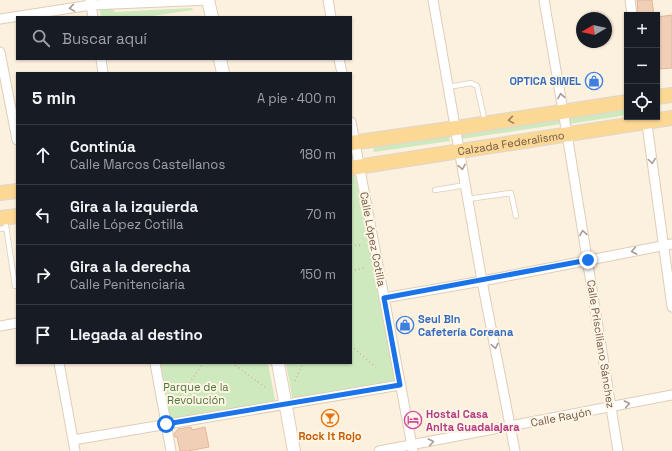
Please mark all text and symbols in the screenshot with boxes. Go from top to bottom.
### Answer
one-way arrow [69,3,75,12]
north arrow [576,12,612,48]
map controls [624,12,660,120]
button: + [624,12,660,48]
search box [16,16,352,60]
icon: search [30,27,52,49]
text: Buscar aquí [62,29,147,48]
button: − [624,48,660,84]
shop icon: OPTICA SIWEL [584,71,604,91]
place label: OPTICA SIWEL [509,74,581,88]
button: locate [624,84,660,120]
text: 5 min [32,87,76,109]
text: A pie · 400 m [257,90,336,107]
one-way arrow [557,92,565,99]
one-way arrow [508,115,514,123]
street label: Calzada Federalismo [457,128,566,158]
text: Continúa [70,137,136,156]
icon: ahead [32,144,54,166]
text: 180 m [300,146,336,163]
text: Calle Marcos Castellanos [70,156,225,173]
one-way arrow [647,158,656,164]
one-way arrow [458,164,466,170]
street label: Calle López Cotilla [357,191,389,288]
text: Gira a la izquierda [70,197,198,216]
icon: left [32,204,54,226]
text: 70 m [306,206,336,223]
text: Calle López Cotilla [70,216,183,233]
one-way arrow [579,230,588,236]
one-way arrow [631,247,637,255]
route end [579,251,597,269]
text: Gira a la derecha [70,257,190,276]
icon: right [32,264,54,286]
text: 150 m [300,266,336,283]
text: Calle Penitenciaria [70,276,185,293]
street label: Calle Prisciliano Sánchez [584,279,618,409]
place label: Seul Bin Cafetería Coreana [418,312,514,339]
shop icon: Seul Bin Cafetería Coreana [395,315,415,335]
icon: arrive [32,324,54,346]
text: Llegada al destino [70,325,203,344]
one-way arrow [490,343,498,349]
park label: Parque de la Revolución [163,380,229,407]
one-way arrow [624,400,630,409]
street label: Calle Rayón [529,404,593,430]
place label: Hostal Casa Anita Guadalajara [426,407,520,434]
bar icon: Rock It Rojo [320,408,340,428]
hotel icon: Hostal Casa Anita Guadalajara [403,410,423,430]
route start [157,415,175,433]
place label: Rock It Rojo [298,429,362,443]
one-way arrow [428,438,434,446]

